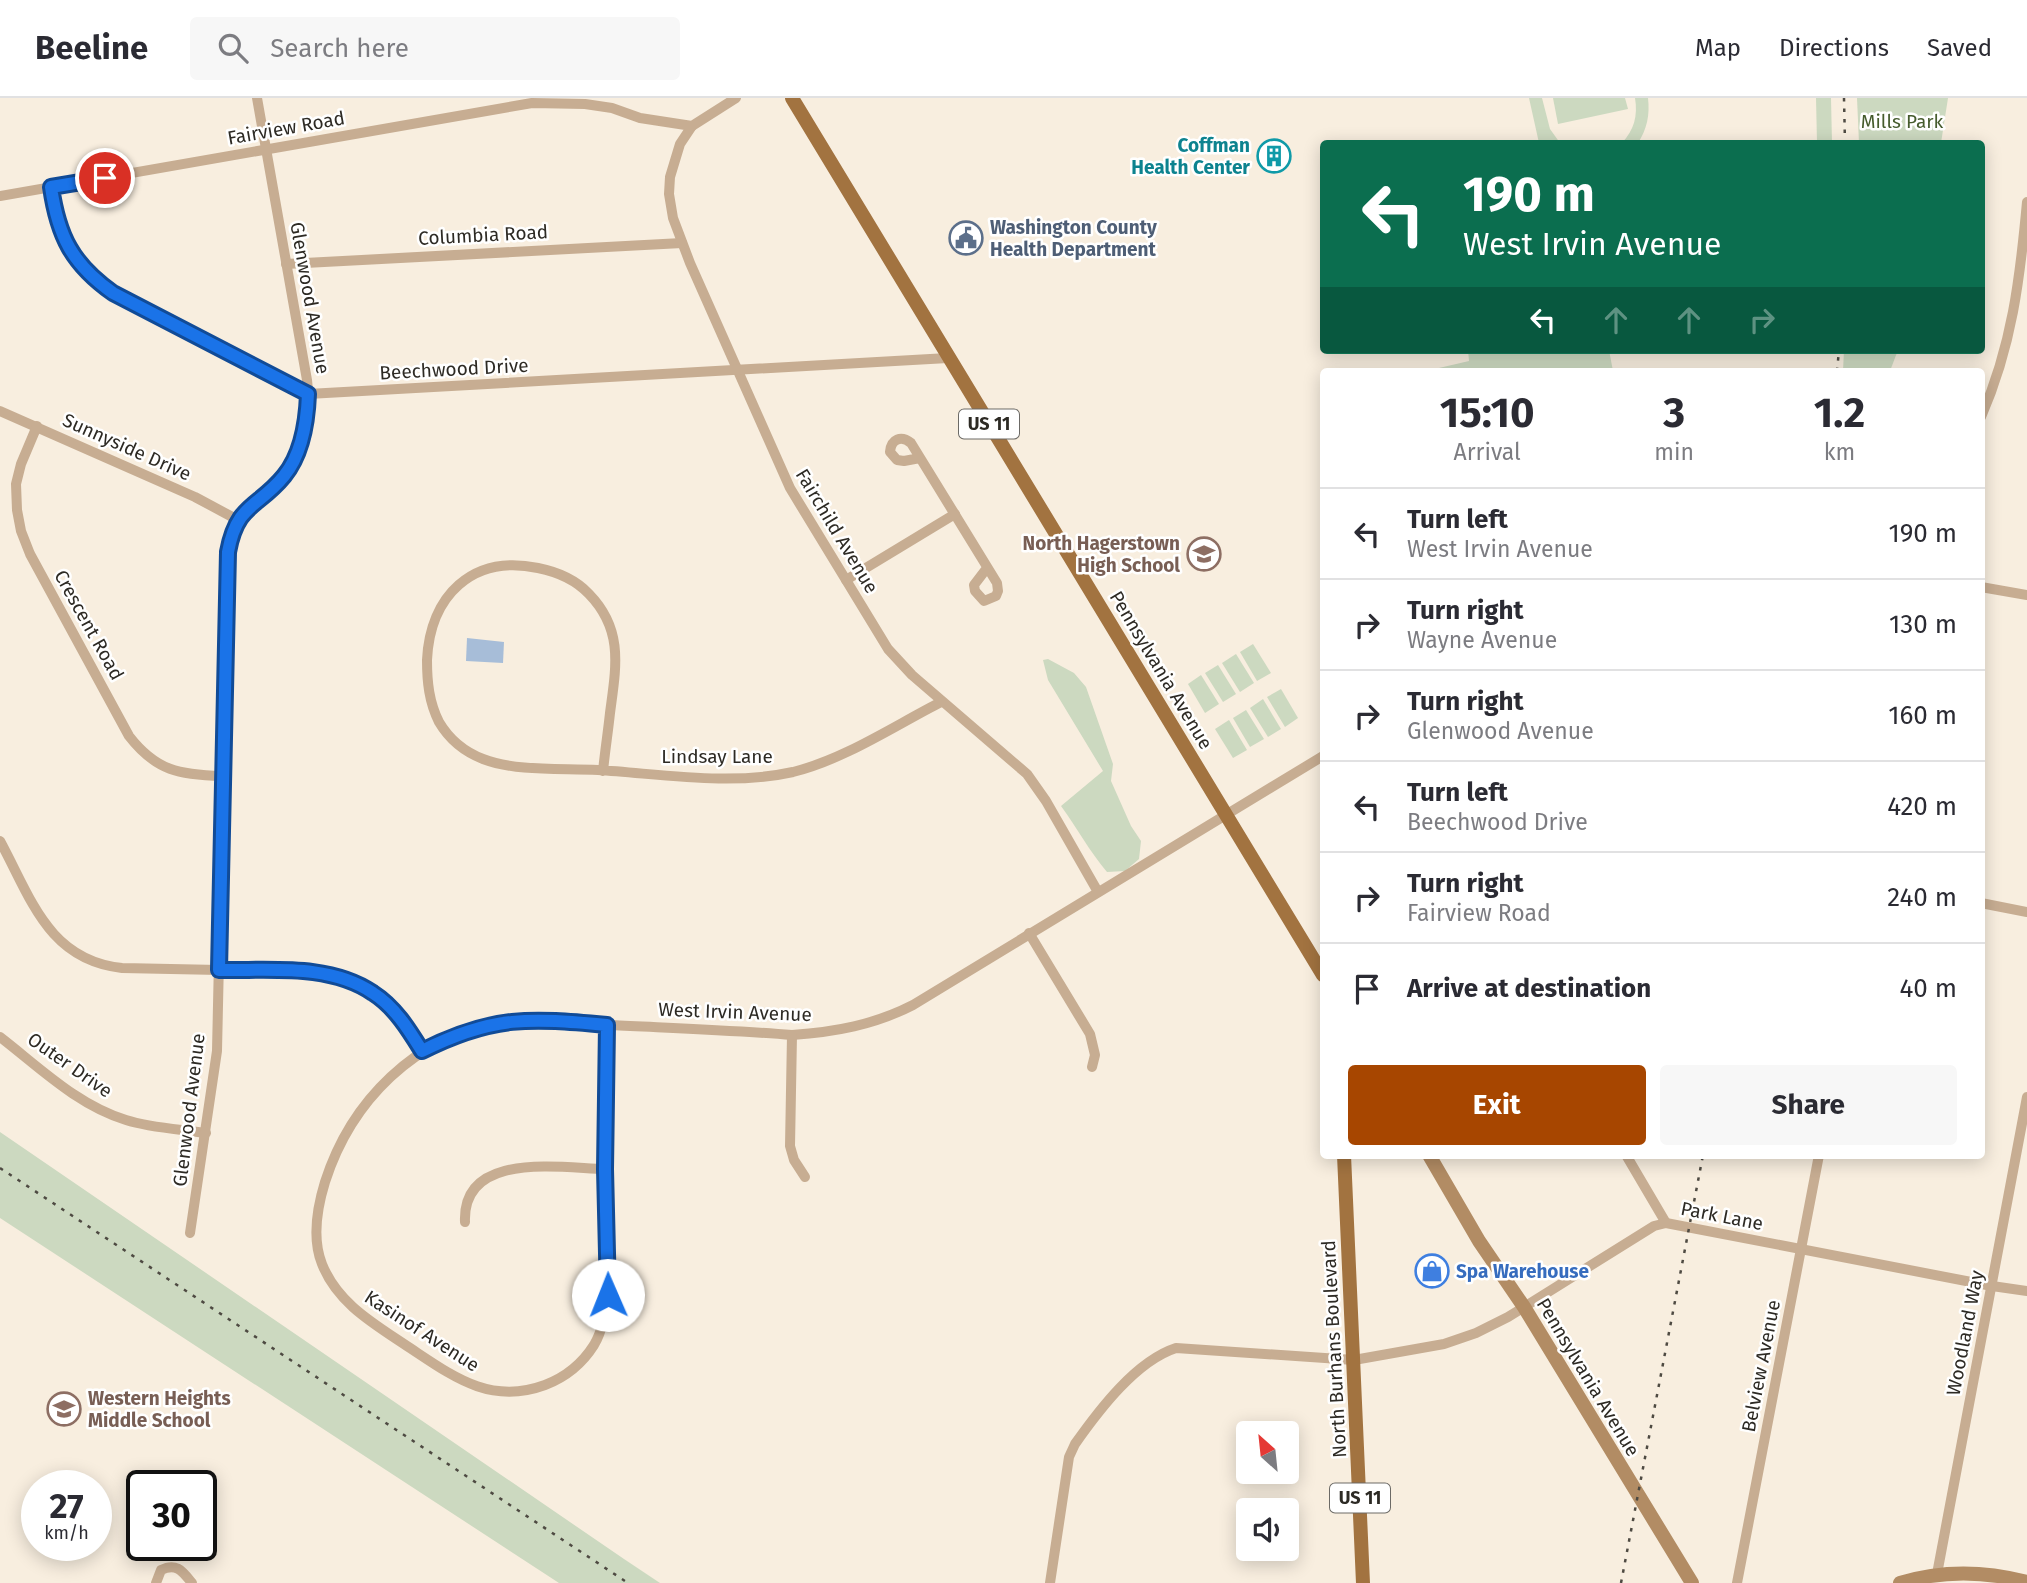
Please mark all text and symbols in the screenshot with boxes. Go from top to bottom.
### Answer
search box [190,17,680,80]
text: Beeline [35,28,148,68]
icon: search [214,29,252,67]
text: Search here [270,33,409,64]
text: Map [1695,34,1741,62]
text: Directions [1779,34,1889,62]
text: Saved [1927,34,1992,62]
street label: Fairview Road [226,106,346,150]
park label: Mills Park [1861,110,1944,133]
place label: Coffman Health Center [1131,134,1250,179]
building icon: Coffman Health Center [1255,137,1293,175]
pin [75,148,135,208]
icon: arrive [86,159,124,197]
text: 190 m [1463,165,1595,224]
icon: left [1348,168,1439,259]
place label: Washington County Health Department [990,216,1157,261]
public building icon: Washington County Health Department [947,219,985,257]
street label: Glenwood Avenue [285,220,335,376]
street label: Columbia Road [417,220,549,250]
text: West Irvin Avenue [1463,225,1722,263]
icon: left [1524,301,1562,339]
icon: ahead [1597,301,1635,339]
icon: ahead [1670,301,1708,339]
icon: right [1743,301,1781,339]
street label: Beechwood Drive [379,354,529,384]
text: 15:10 [1440,388,1535,438]
text: 3 [1663,388,1685,438]
text: 1.2 [1814,388,1865,438]
street label: Sunnyside Drive [59,408,195,486]
road number: US 11 [959,410,1019,438]
text: Arrival [1453,438,1521,466]
text: min [1654,438,1694,466]
text: km [1824,438,1855,466]
street label: Fairchild Avenue [791,465,883,597]
text: Turn left [1407,504,1508,535]
icon: left [1348,515,1386,553]
text: 190 m [1888,518,1957,549]
place label: North Hagerstown High School [1023,532,1180,577]
school or university icon: North Hagerstown High School [1185,535,1223,573]
text: West Irvin Avenue [1407,535,1593,563]
street label: Crescent Road [49,566,129,684]
street label: Pennsylvania Avenue [1105,587,1217,753]
text: Turn right [1407,595,1524,626]
icon: right [1348,606,1386,644]
text: 130 m [1889,609,1957,640]
text: Wayne Avenue [1407,626,1557,654]
text: Turn right [1407,686,1524,717]
icon: right [1348,697,1386,735]
text: 160 m [1888,700,1957,731]
text: Glenwood Avenue [1407,717,1594,745]
street label: Lindsay Lane [661,745,773,768]
text: Turn left [1407,777,1508,808]
icon: left [1348,788,1386,826]
text: 420 m [1887,791,1957,822]
text: Beechwood Drive [1407,808,1588,836]
text: Turn right [1407,868,1524,899]
icon: right [1348,879,1386,917]
text: 240 m [1887,882,1957,913]
text: Fairview Road [1407,899,1551,927]
icon: arrive [1348,970,1386,1008]
text: Arrive at destination [1407,973,1651,1004]
text: 40 m [1899,973,1957,1004]
street label: West Irvin Avenue [658,998,812,1026]
street label: Outer Drive [23,1027,117,1103]
street label: Glenwood Avenue [168,1032,210,1188]
button: Exit [1348,1065,1646,1145]
button: Share [1660,1065,1957,1145]
street label: Park Lane [1679,1197,1765,1235]
street label: North Burhans Boulevard [1317,1240,1351,1458]
shop icon: Spa Warehouse [1413,1252,1451,1290]
position arrow [571,1258,645,1332]
place label: Spa Warehouse [1456,1260,1589,1283]
street label: Woodland Way [1942,1268,1989,1397]
street label: Kasinof Avenue [360,1285,484,1377]
street label: Pennsylvania Avenue [1532,1294,1644,1460]
street label: Belview Avenue [1737,1298,1785,1434]
place label: Western Heights Middle School [88,1387,231,1432]
school or university icon: Western Heights Middle School [45,1390,83,1428]
north arrow [1236,1421,1298,1484]
map controls [1236,1421,1299,1561]
speed limit sign: 30 [126,1470,217,1561]
road number: US 11 [1330,1484,1390,1512]
text: 27 [49,1485,84,1527]
button: sound [1236,1498,1299,1561]
text: km/h [44,1522,89,1544]

